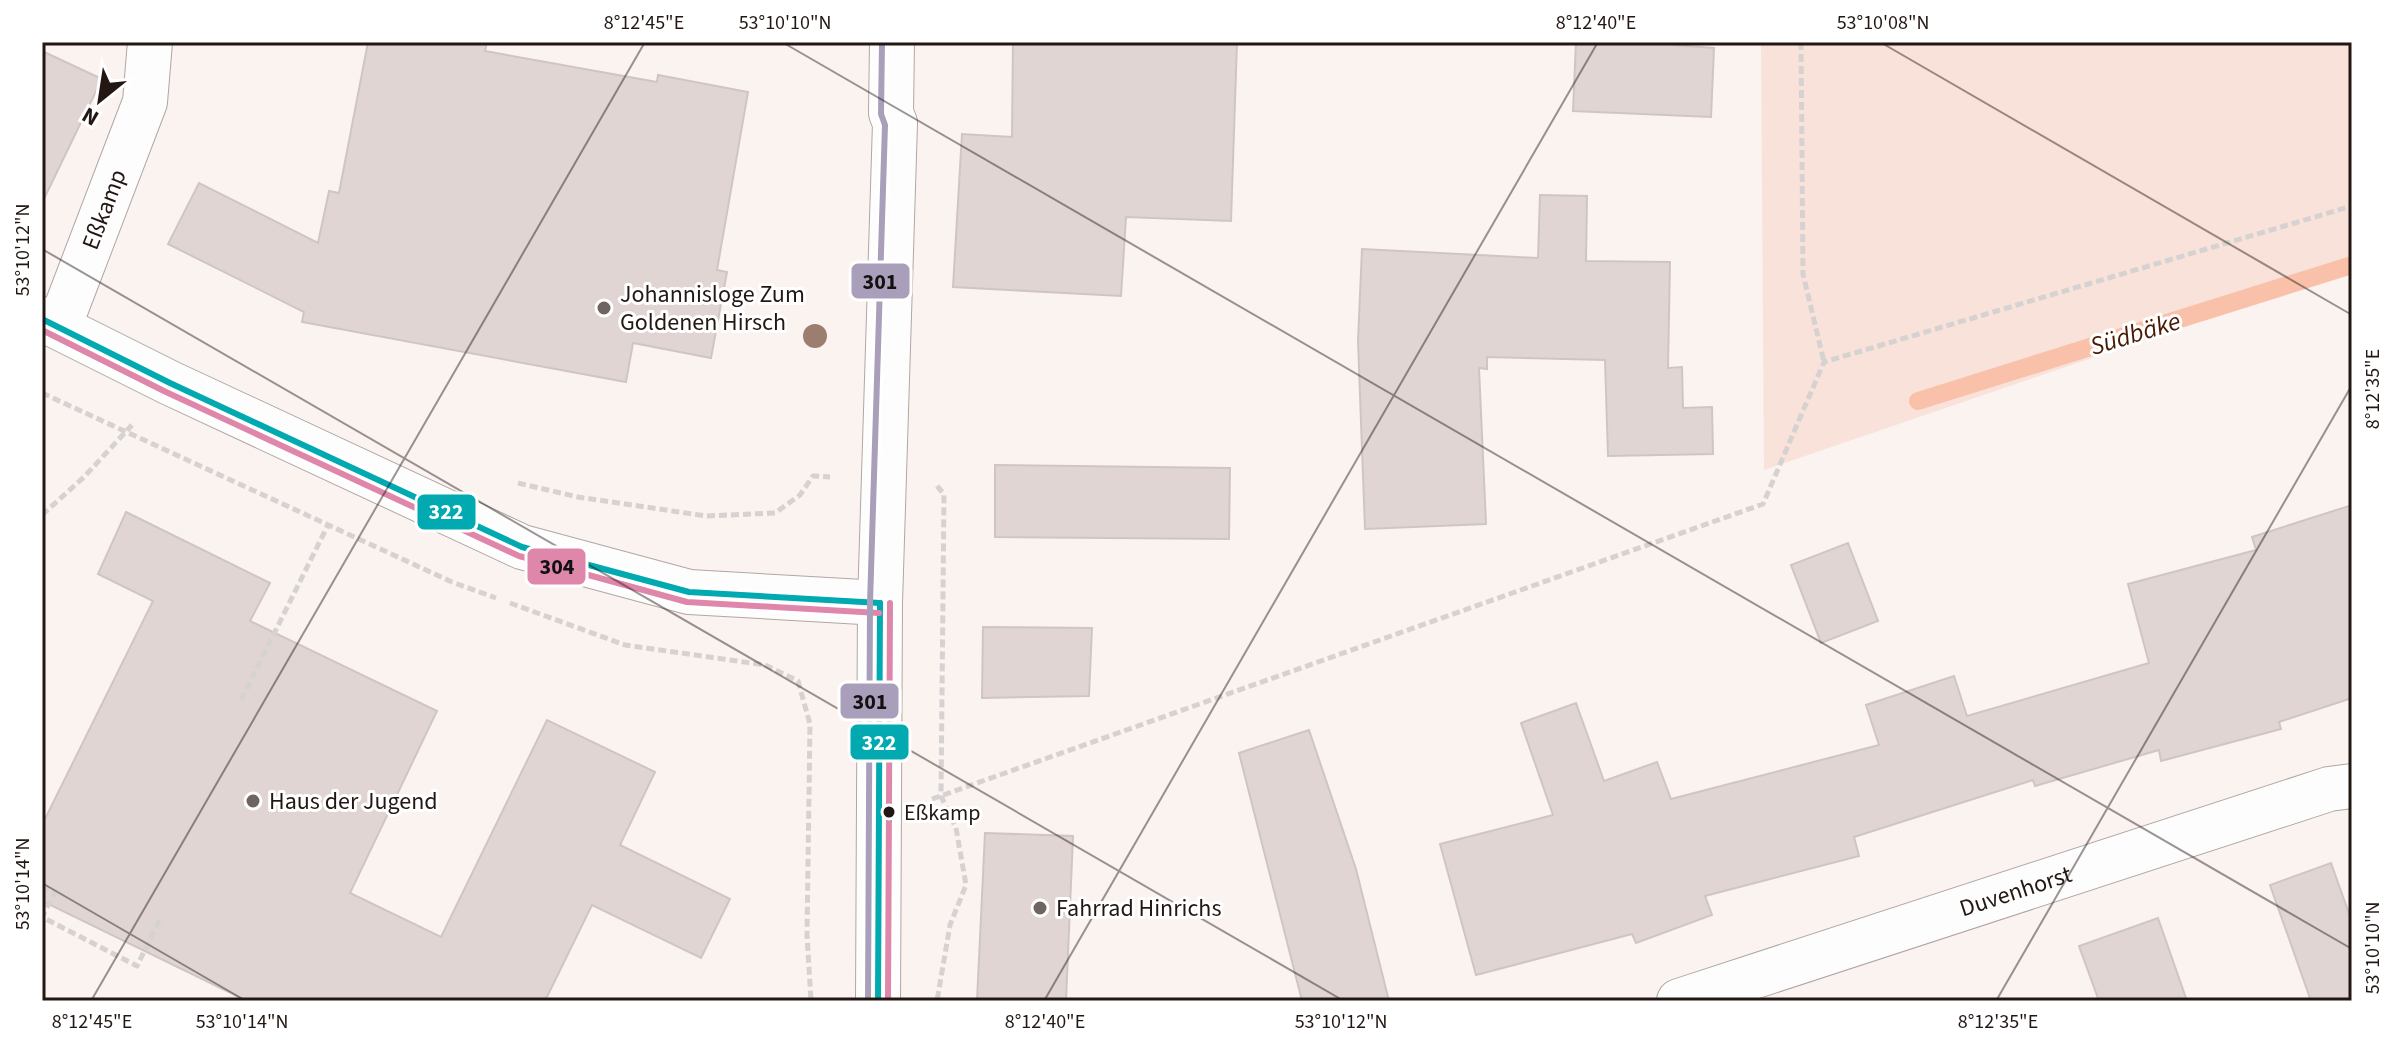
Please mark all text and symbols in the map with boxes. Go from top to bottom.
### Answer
text: 8°12'45"E [604,9,684,37]
text: 53°10'10"N [739,9,831,37]
text: 8°12'40"E [1556,9,1636,37]
text: 53°10'08"N [1837,9,1929,37]
north arrow [60,60,140,140]
text: N [76,99,105,134]
street label: Eßkamp [73,164,136,255]
text: 53°10'12"N [9,204,37,296]
line badge: 301 [850,262,911,300]
text: 301 [863,266,897,298]
place label: Johannisloge Zum Goldenen Hirsch [620,277,805,340]
marker: Johannisloge Zum Goldenen Hirsch [595,299,613,317]
water label: Südbäke [2085,302,2185,365]
text: 8°12'35"E [2359,349,2387,429]
line badge: 322 [416,493,477,531]
text: 322 [429,496,463,528]
line badge: 304 [526,547,587,586]
text: 304 [540,551,575,583]
line badge: 301 [839,682,900,720]
text: 301 [853,686,887,718]
line badge: 322 [849,723,910,761]
text: 322 [862,727,896,759]
place label: Haus der Jugend [269,784,438,819]
marker: Haus der Jugend [244,792,262,810]
place label: Eßkamp [904,797,980,829]
marker: Eßkamp [881,804,897,820]
text: 53°10'14"N [9,838,37,930]
street label: Duvenhorst [1955,857,2076,926]
place label: Fahrrad Hinrichs [1056,891,1221,926]
marker: Fahrrad Hinrichs [1031,899,1049,917]
text: 53°10'10"N [2359,902,2387,994]
text: 8°12'45"E [52,1008,132,1036]
text: 53°10'14"N [196,1008,288,1036]
text: 8°12'40"E [1005,1008,1085,1036]
text: 53°10'12"N [1295,1008,1387,1036]
text: 8°12'35"E [1958,1008,2038,1036]

